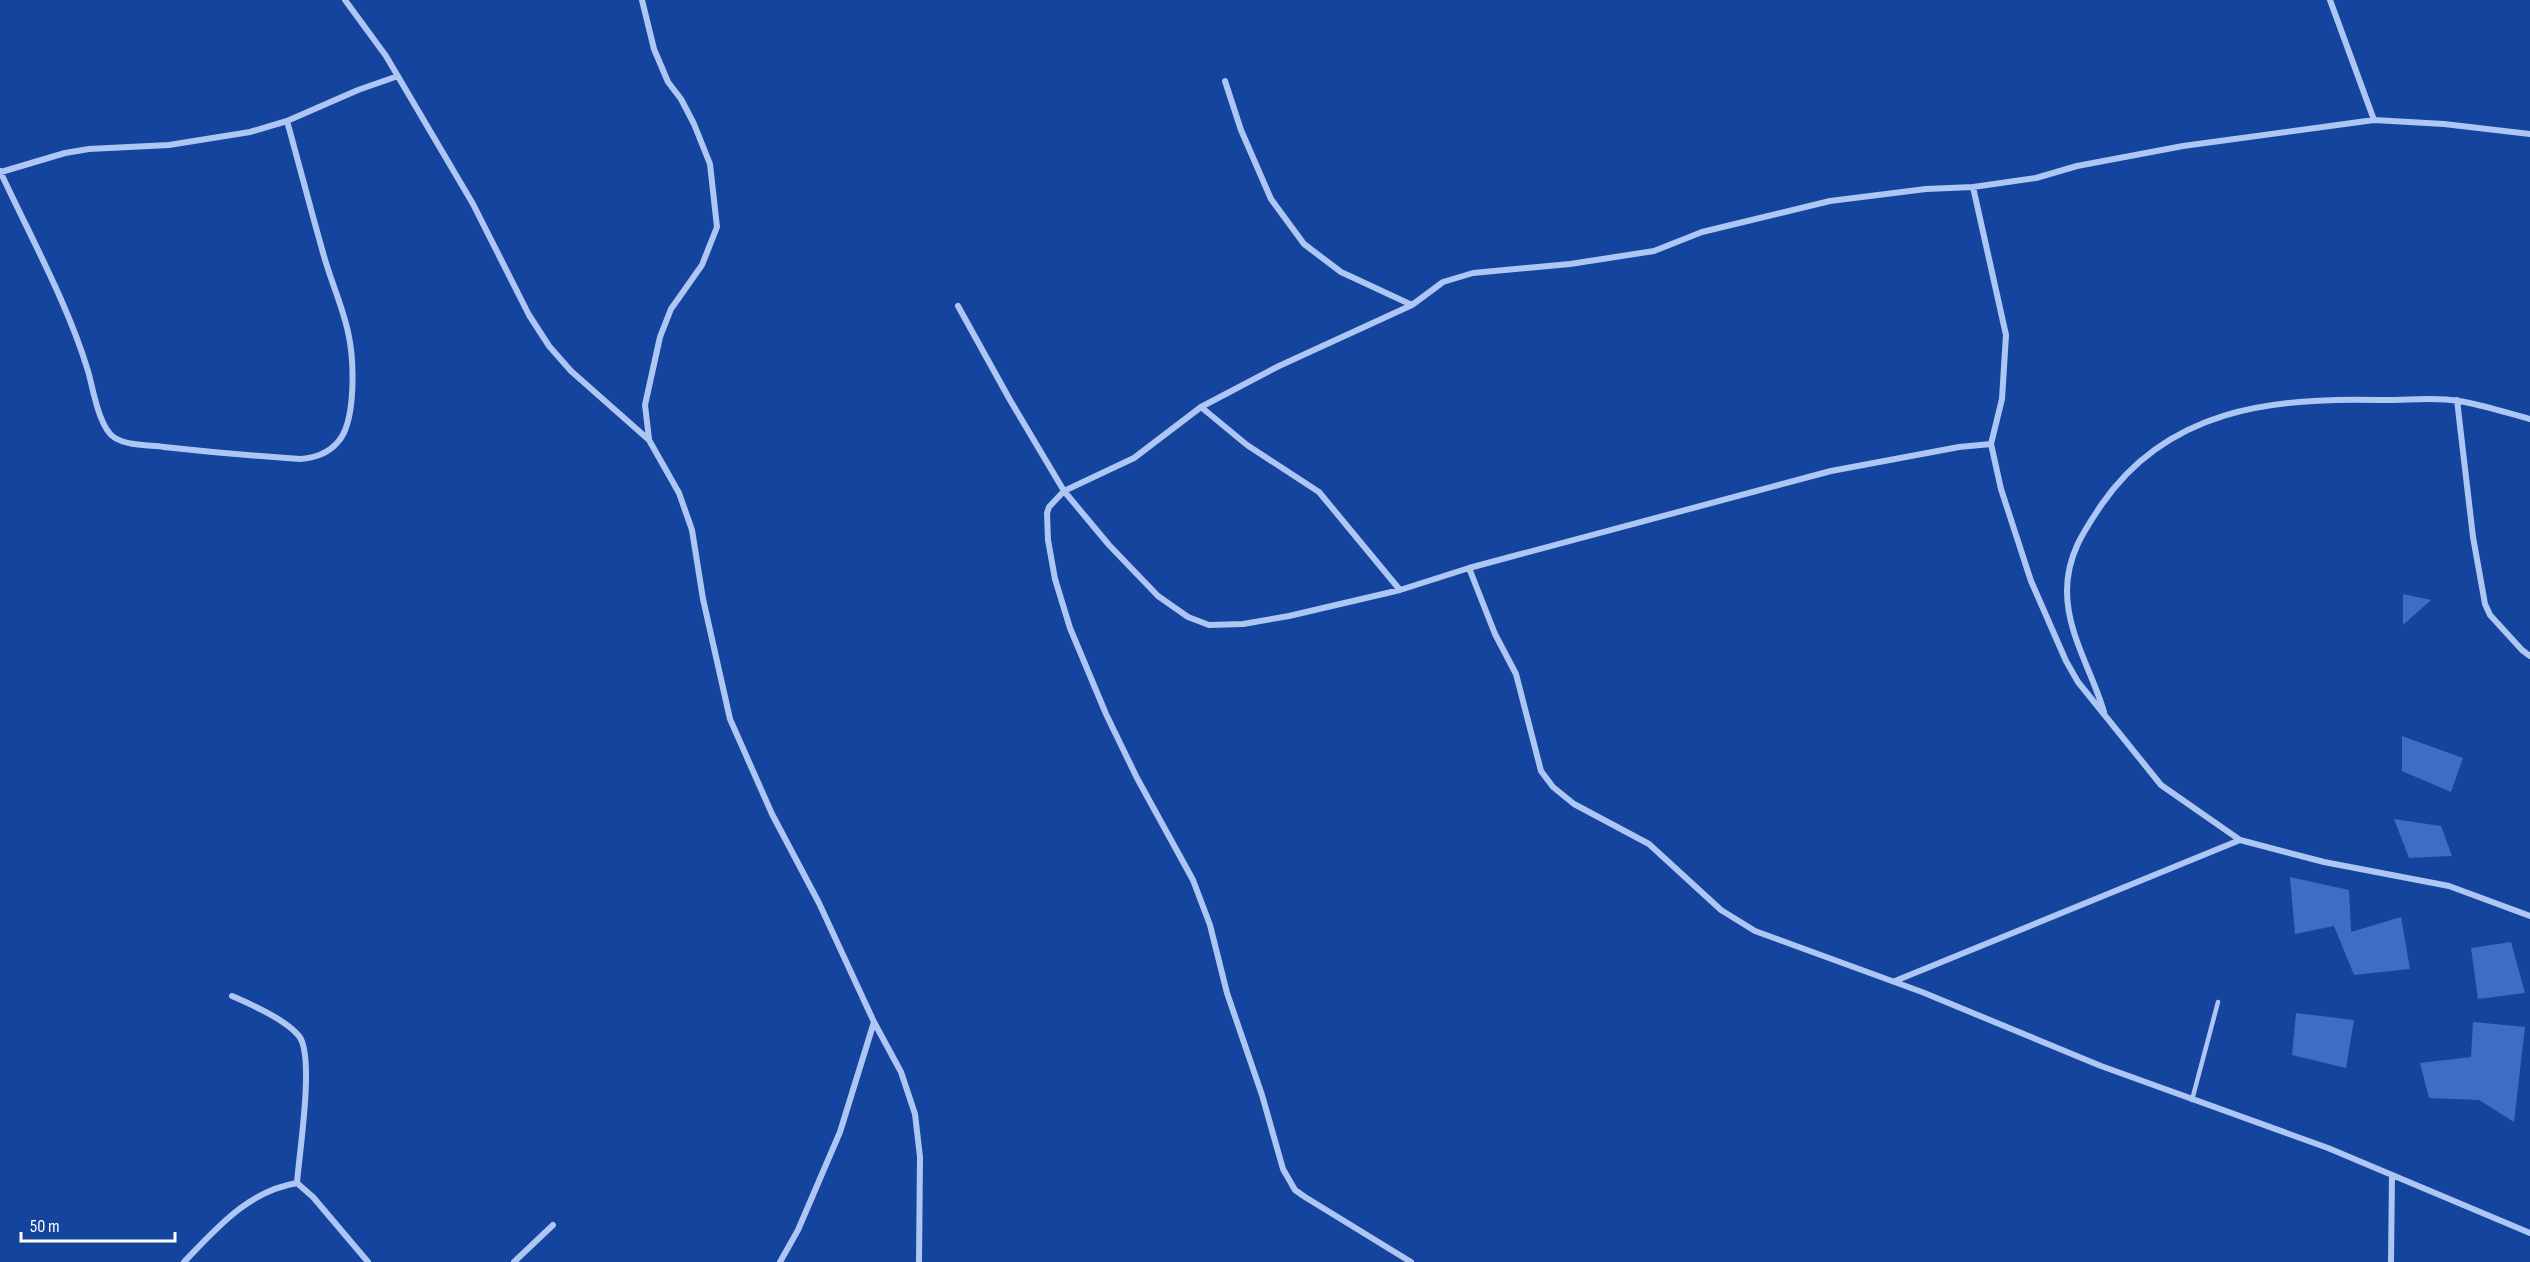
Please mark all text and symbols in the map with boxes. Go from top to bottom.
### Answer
scale bar [21,1205,176,1243]
text: 50 m [30,1216,60,1237]

